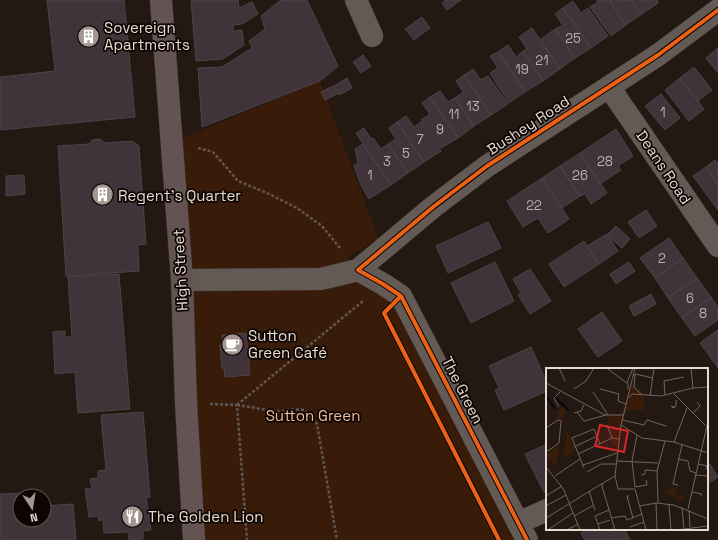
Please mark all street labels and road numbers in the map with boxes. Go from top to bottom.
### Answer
street label: Bushey Road [483,91,573,159]
street label: Deans Road [632,126,696,208]
street label: High Street [168,228,192,311]
street label: The Green [438,353,488,427]

